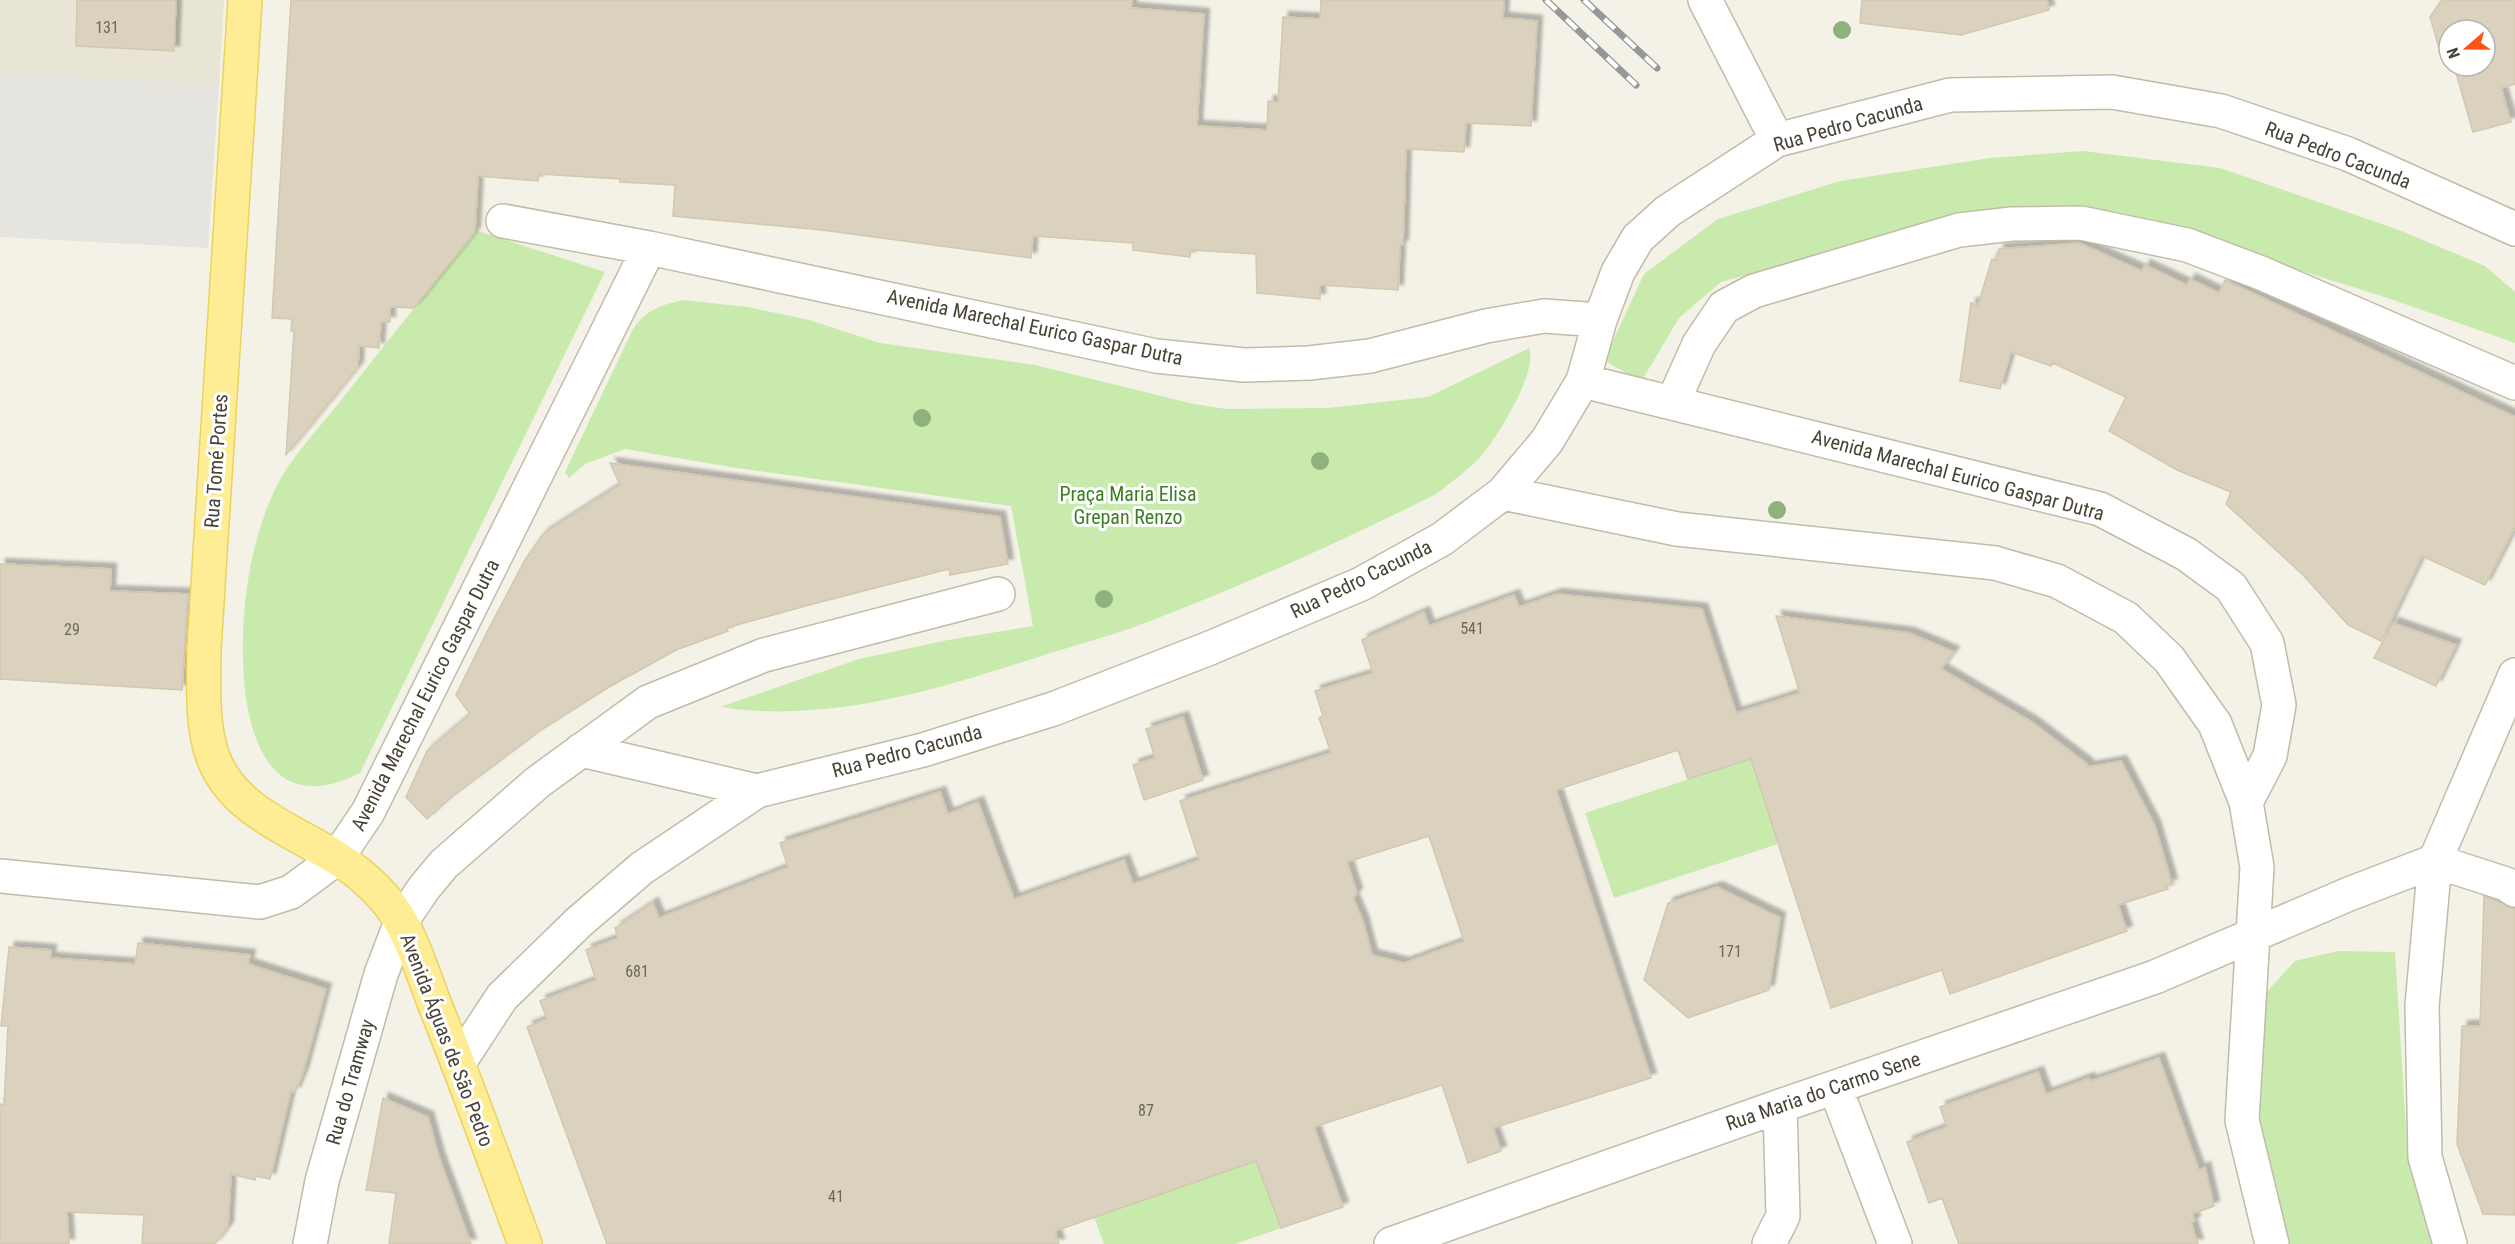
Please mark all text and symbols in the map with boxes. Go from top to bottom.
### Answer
house number: 131 [95,18,119,37]
north arrow [2437,18,2497,78]
text: N [2443,45,2464,61]
street label: Rua Pedro Cacunda [1771,91,1925,157]
street label: Rua Pedro Cacunda [2262,116,2414,194]
street label: Avenida Marechal Eurico Gaspar Dutra [885,284,1185,370]
street label: Rua Tomé Portes [199,393,233,529]
street label: Avenida Marechal Eurico Gaspar Dutra [1809,424,2107,526]
park label: Praça Maria Elisa Grepan Renzo [1059,482,1197,529]
street label: Rua Pedro Cacunda [1286,534,1436,624]
street label: Avenida Marechal Eurico Gaspar Dutra [346,555,504,835]
house number: 541 [1460,619,1484,638]
house number: 29 [64,620,80,639]
street label: Rua Pedro Cacunda [829,719,985,783]
street label: Avenida Águas de São Pedro [395,930,499,1150]
house number: 171 [1718,942,1742,961]
house number: 681 [625,962,649,981]
street label: Rua do Tramway [321,1016,379,1148]
street label: Rua Maria do Carmo Sene [1723,1046,1923,1136]
house number: 87 [1138,1101,1154,1120]
house number: 41 [828,1187,844,1206]

